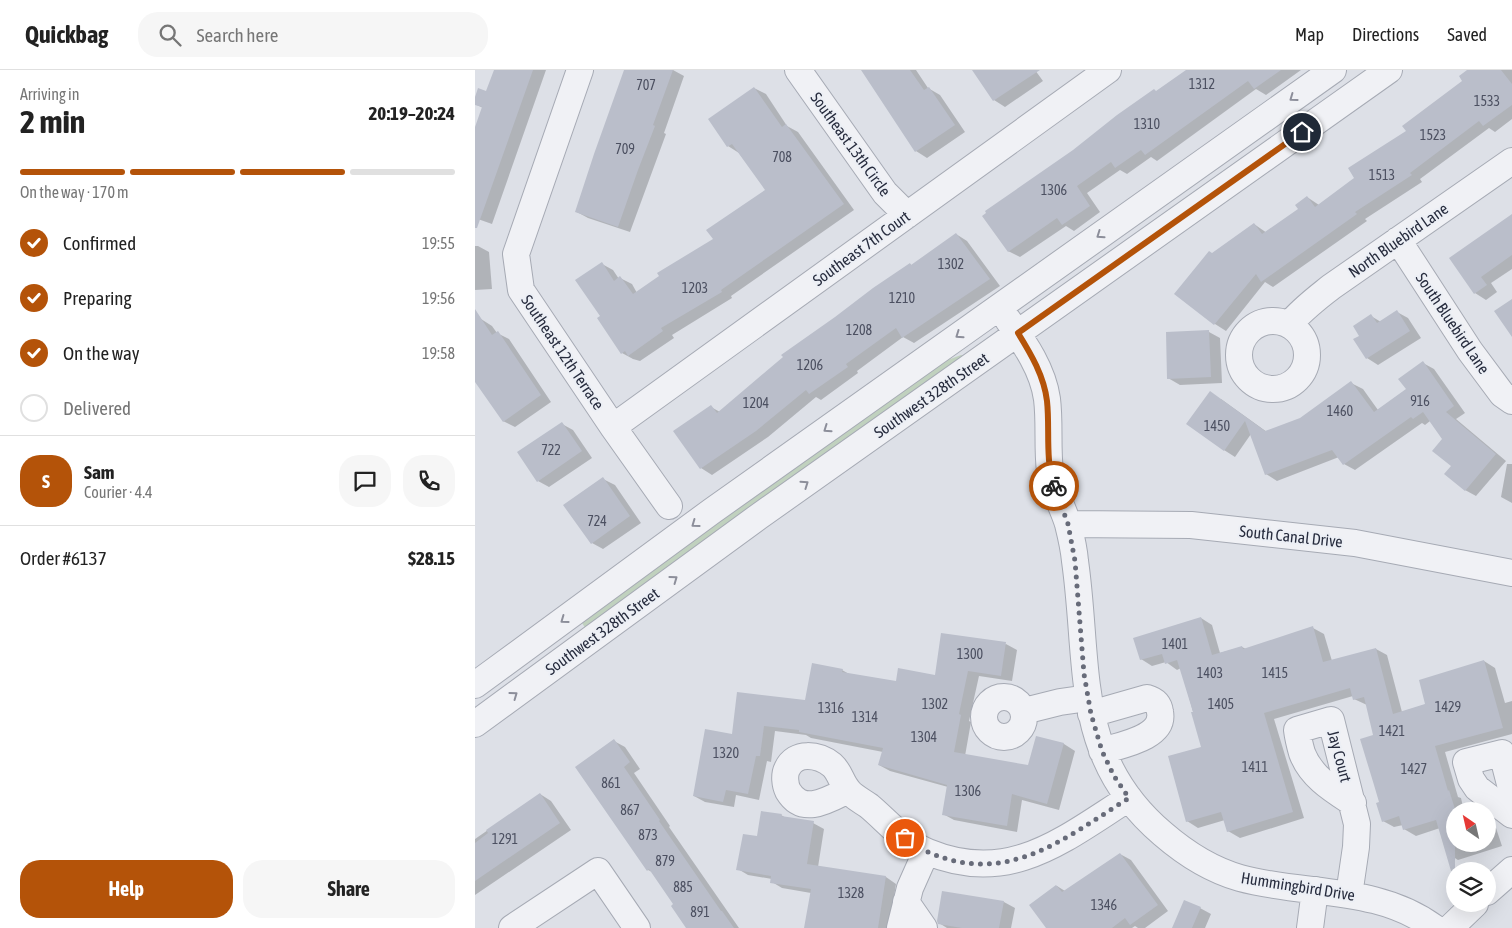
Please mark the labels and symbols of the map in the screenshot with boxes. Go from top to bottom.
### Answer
house number: 1312 [1189,76,1215,92]
house number: 707 [636,77,656,93]
street label: Southeast 13th Circle [807,89,895,199]
one-way arrow [1289,92,1299,101]
house number: 1533 [1474,93,1500,109]
pin [1281,111,1323,153]
house number: 1310 [1134,116,1161,132]
house number: 1523 [1420,127,1446,143]
house number: 709 [615,141,635,157]
house number: 708 [772,149,792,165]
house number: 1513 [1369,167,1395,183]
house number: 1306 [1041,182,1068,198]
street label: North Bluebird Lane [1345,199,1451,281]
street label: Southeast 7th Court [809,207,913,289]
one-way arrow [1096,229,1106,238]
house number: 1302 [938,256,964,272]
street label: South Bluebird Lane [1413,269,1493,377]
house number: 1203 [682,280,708,296]
house number: 1210 [889,290,916,306]
street label: Southeast 12th Terrace [518,291,608,413]
house number: 1208 [846,322,873,338]
one-way arrow [956,329,965,338]
street label: Southwest 328th Street [870,348,992,441]
house number: 1206 [797,357,824,373]
house number: 916 [1410,393,1430,409]
house number: 1204 [743,395,770,411]
house number: 1460 [1327,403,1354,419]
house number: 1450 [1204,418,1231,434]
one-way arrow [823,423,833,432]
house number: 722 [541,442,561,458]
courier [1029,461,1079,511]
one-way arrow [800,481,809,490]
house number: 724 [587,513,607,529]
one-way arrow [691,517,700,527]
street label: South Canal Drive [1238,522,1344,550]
one-way arrow [668,576,678,585]
street label: Southwest 328th Street [542,584,662,678]
one-way arrow [560,614,569,623]
house number: 1401 [1162,636,1188,652]
house number: 1300 [957,646,984,662]
house number: 1403 [1197,665,1223,681]
house number: 1415 [1262,665,1288,681]
one-way arrow [508,693,517,701]
house number: 1302 [922,696,948,712]
house number: 1405 [1208,696,1234,712]
house number: 1429 [1435,699,1461,715]
house number: 1316 [818,700,845,716]
house number: 1314 [852,709,879,725]
house number: 1421 [1379,723,1405,739]
street label: Jay Court [1323,728,1356,785]
house number: 1304 [911,729,938,745]
house number: 1320 [713,745,740,761]
house number: 1411 [1242,759,1268,775]
house number: 1427 [1401,761,1427,777]
house number: 861 [601,775,621,791]
house number: 1306 [955,783,982,799]
house number: 867 [620,802,640,818]
north arrow [1446,802,1496,852]
pin [884,817,926,859]
house number: 873 [638,827,658,843]
house number: 1291 [492,831,518,847]
house number: 879 [655,853,675,869]
street label: Hummingbird Drive [1240,868,1356,905]
house number: 885 [673,879,693,895]
house number: 1328 [838,885,865,901]
house number: 1346 [1091,897,1118,913]
house number: 891 [690,904,710,920]

